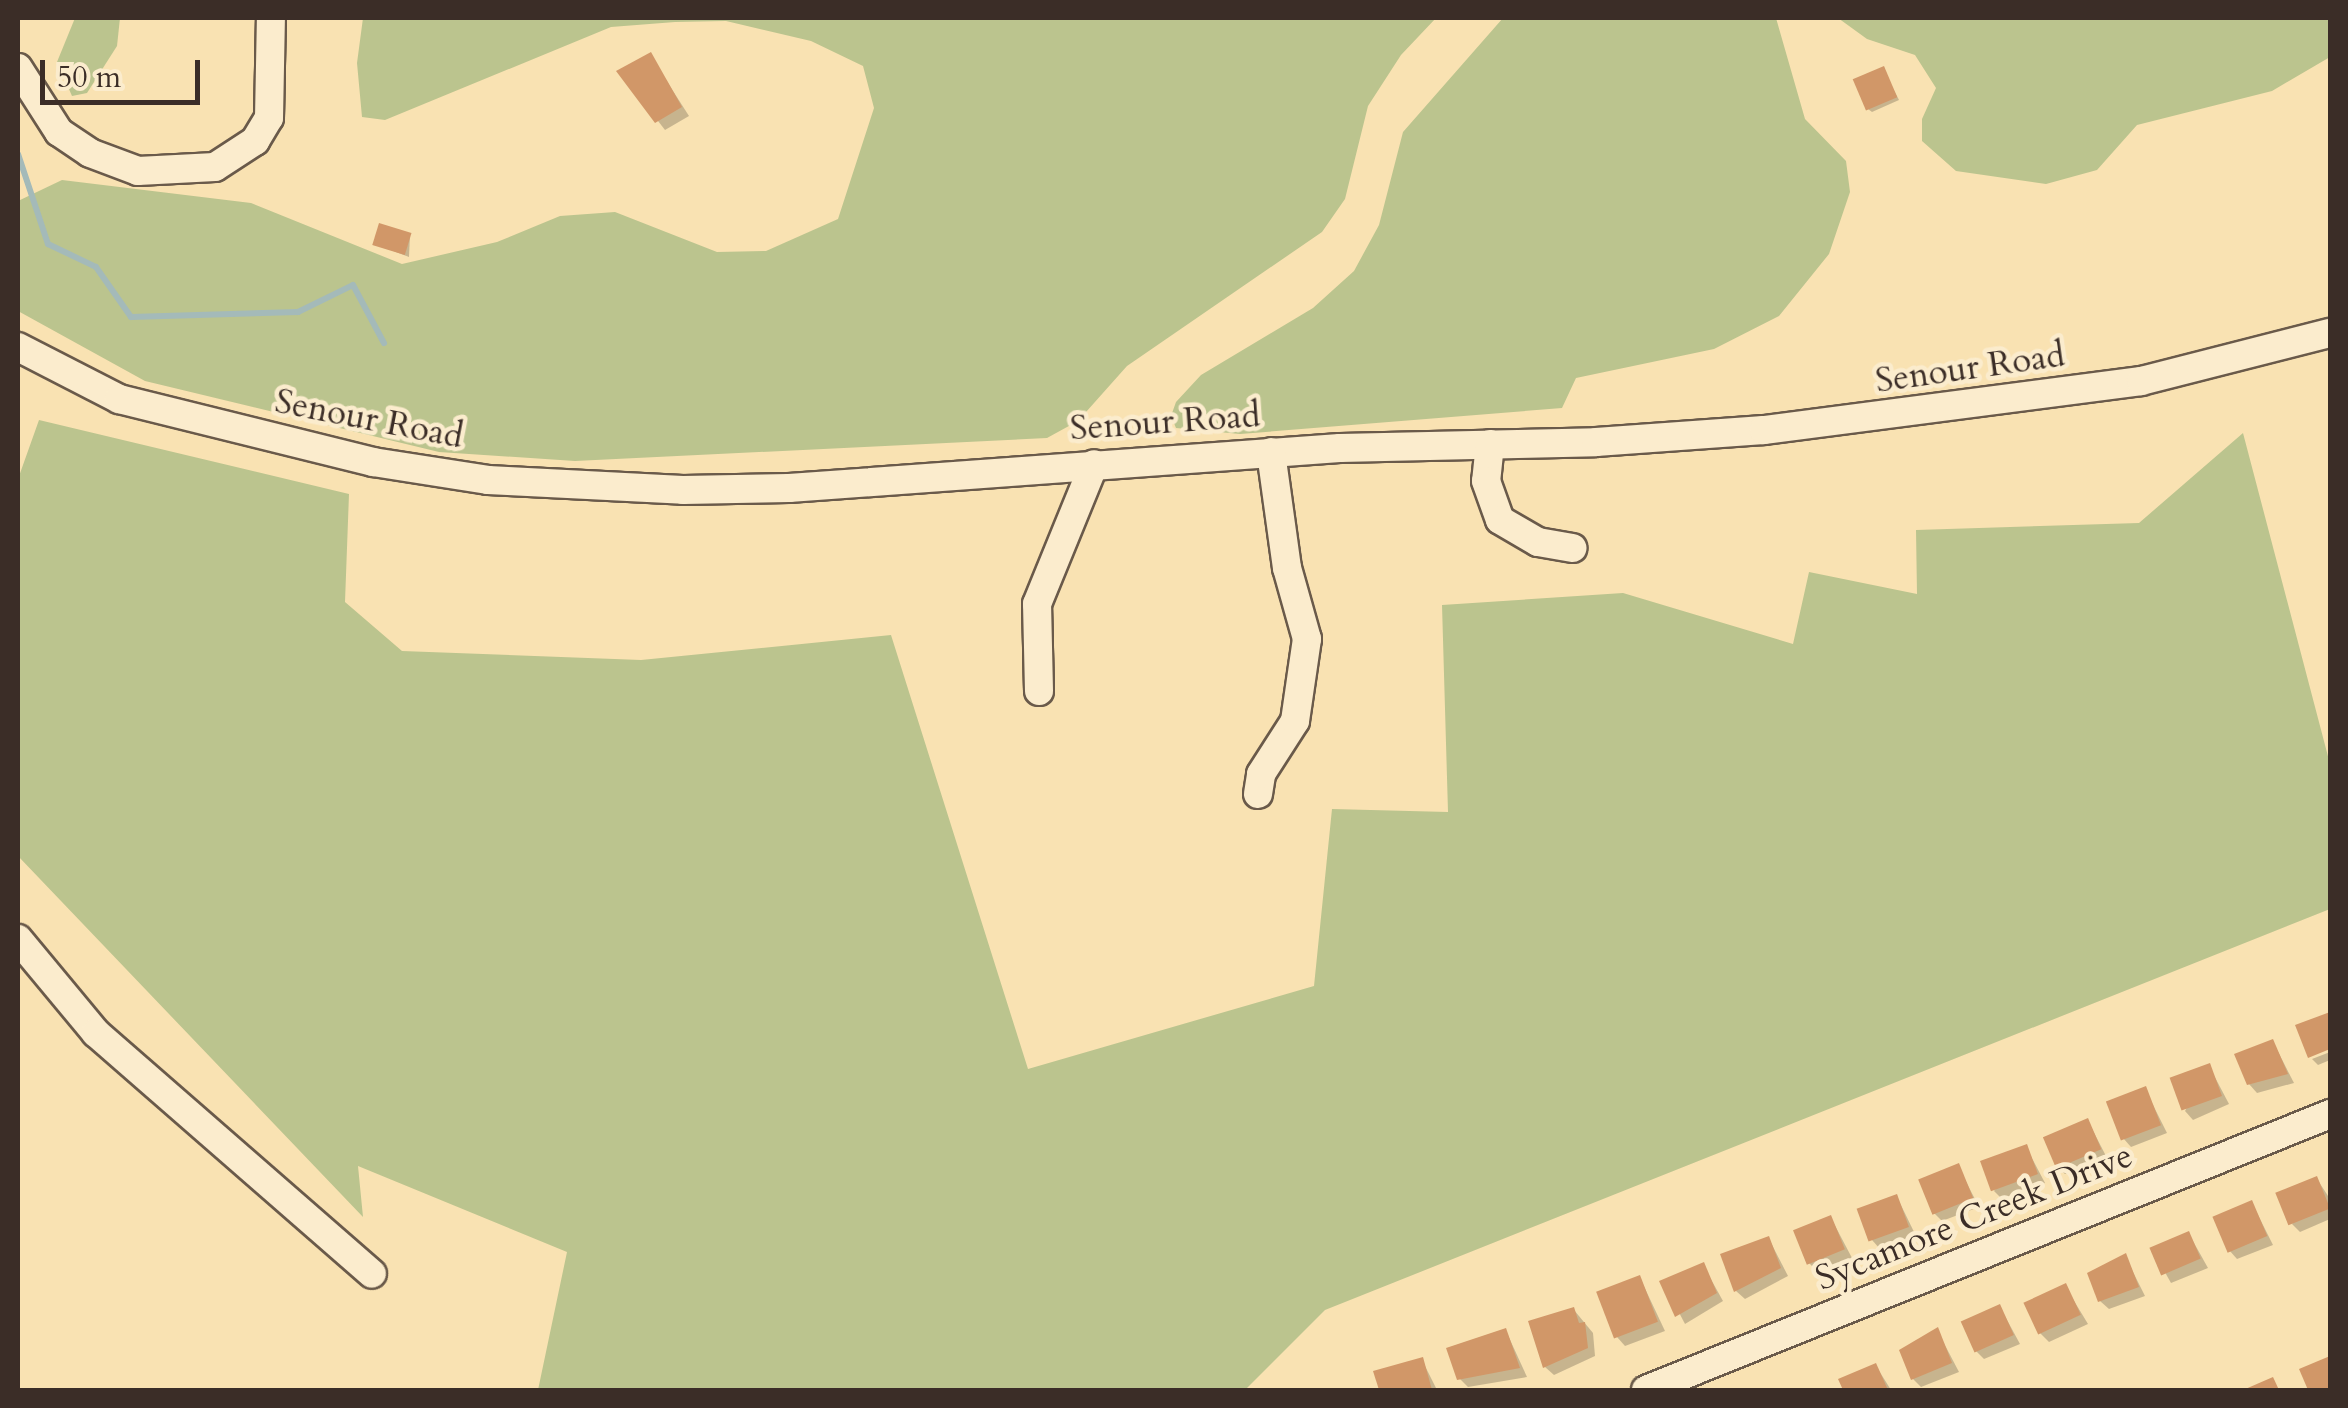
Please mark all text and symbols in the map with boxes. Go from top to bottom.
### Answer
scale bar [45,40,205,102]
text: 50 m [57,57,121,98]
street label: Senour Road [1873,334,2067,402]
street label: Senour Road [271,380,467,458]
street label: Senour Road [1068,394,1262,450]
street label: Sycamore Creek Drive [1810,1134,2138,1300]

